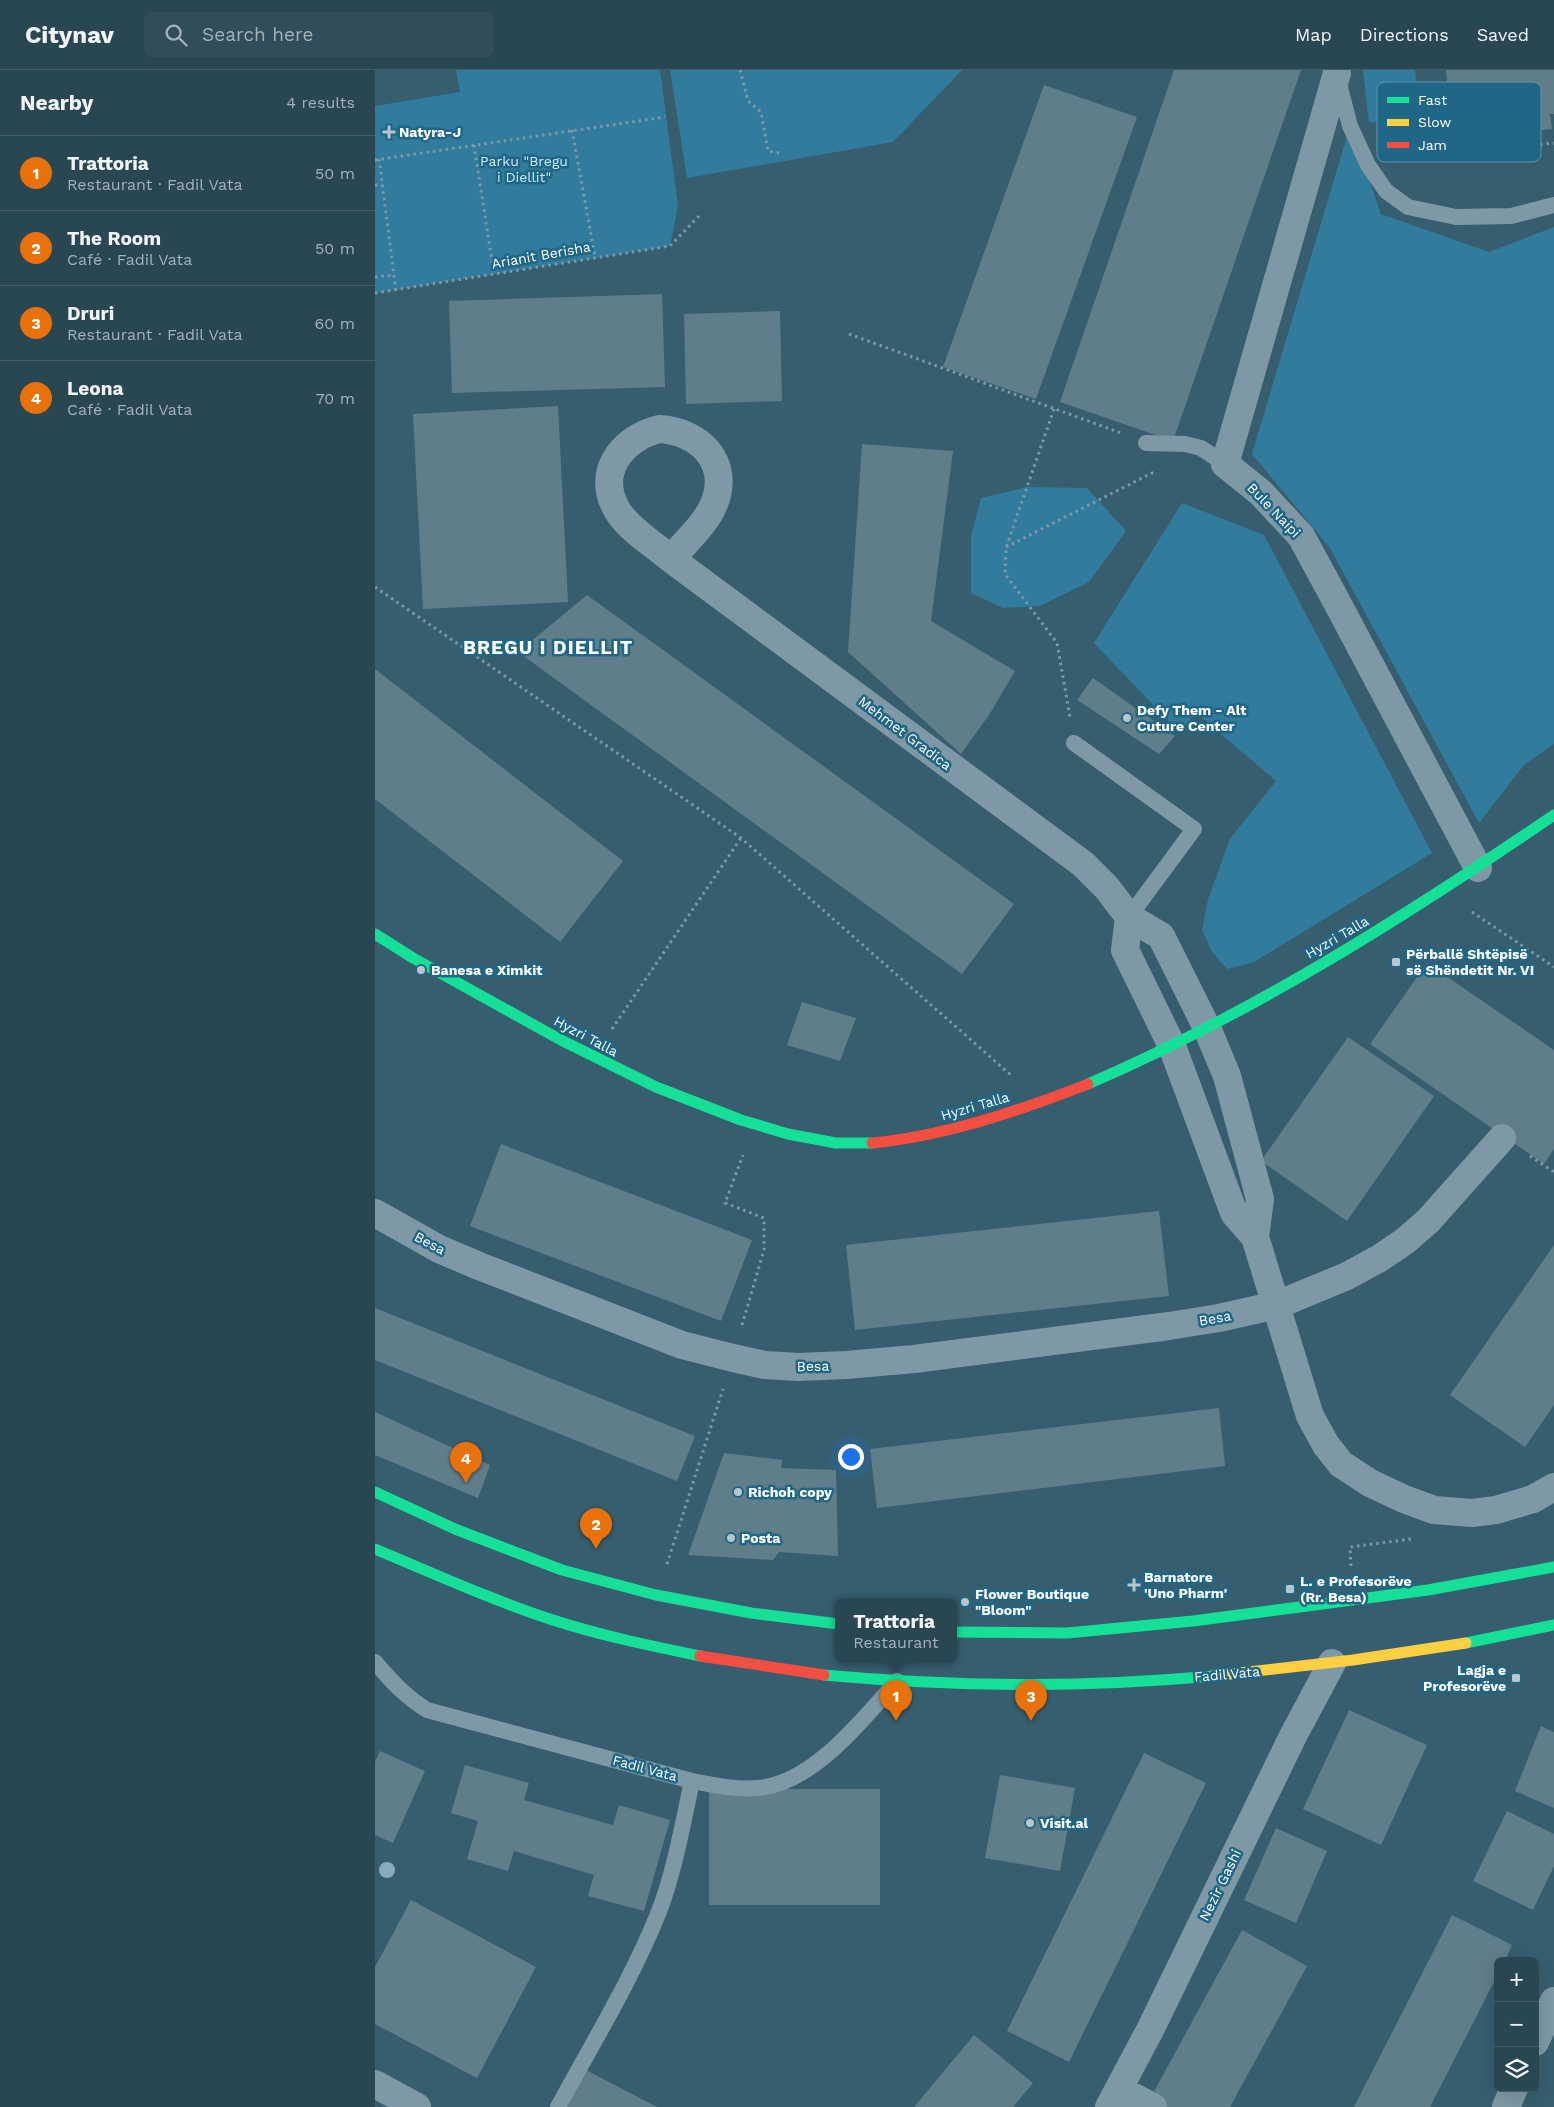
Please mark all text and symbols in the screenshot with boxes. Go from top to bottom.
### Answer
search box [144,12,494,57]
text: Citynav [25,21,114,49]
icon: search [162,21,190,49]
text: Search here [202,23,313,46]
text: Map [1295,24,1332,45]
text: Directions [1360,24,1449,45]
text: Saved [1477,24,1529,45]
legend [1377,82,1541,162]
text: Nearby [20,90,93,115]
text: Fast [1418,92,1447,108]
text: 4 results [286,93,355,112]
text: Slow [1418,114,1451,130]
place label: Natyra-J [399,124,461,140]
marker: Natyra-J [383,126,395,138]
text: Jam [1418,137,1447,153]
text: Trattoria [67,152,149,175]
park label: Parku "Bregu i Diellit" [480,153,568,185]
text: 1 [33,164,39,183]
text: 50 m [315,164,355,183]
text: Restaurant · Fadil Vata [67,175,243,194]
text: The Room [67,227,161,250]
street label: Arianit Berisha [490,238,592,272]
text: 2 [31,239,41,258]
text: 50 m [315,239,355,258]
text: Café · Fadil Vata [67,250,192,269]
text: Druri [67,302,114,325]
text: 3 [31,314,41,333]
text: 60 m [315,314,355,333]
text: Restaurant · Fadil Vata [67,325,243,344]
text: Leona [67,377,124,400]
text: 4 [31,389,41,408]
text: 70 m [316,389,355,408]
text: Café · Fadil Vata [67,400,192,419]
street label: Bule Naipi [1244,480,1304,540]
district label: BREGU I DIELLIT [463,636,633,659]
street label: Mehmet Gradica [855,693,955,773]
place label: Defy Them - Alt Cuture Center [1137,702,1246,734]
marker: Defy Them - Alt Cuture Center [1121,712,1133,724]
street label: Hyzri Talla [1303,912,1371,961]
place label: Përballë Shtëpisë së Shëndetit Nr. VI [1406,946,1534,978]
marker: Përballë Shtëpisë së Shëndetit Nr. VI [1390,956,1402,968]
place label: Banesa e Ximkit [431,962,542,978]
marker: Banesa e Ximkit [415,964,427,976]
street label: Hyzri Talla [551,1012,621,1060]
street label: Hyzri Talla [939,1089,1011,1123]
street label: Besa [412,1228,448,1258]
street label: Besa [1198,1307,1232,1329]
street label: Besa [797,1358,829,1374]
pin: 4 [450,1442,482,1483]
your location [838,1444,864,1470]
place label: Richoh copy [748,1484,832,1500]
marker: Richoh copy [732,1486,744,1498]
pin: 2 [580,1508,612,1549]
place label: Posta [741,1530,781,1546]
marker: Posta [725,1532,737,1544]
place label: Barnatore 'Uno Pharm' [1144,1569,1227,1601]
place label: L. e Profesorëve (Rr. Besa) [1300,1573,1412,1605]
marker: Barnatore 'Uno Pharm' [1128,1579,1140,1591]
marker: L. e Profesorëve (Rr. Besa) [1284,1583,1296,1595]
place label: Flower Boutique "Bloom" [975,1586,1089,1618]
marker: Flower Boutique "Bloom" [959,1596,971,1608]
popup [835,1598,957,1663]
text: Trattoria [853,1610,935,1633]
text: Restaurant [853,1633,939,1652]
place label: Lagja e Profesorëve [1423,1662,1506,1694]
street label: Fadil Vata [1193,1663,1261,1685]
marker: Lagja e Profesorëve [1510,1672,1522,1684]
pin: 1 [880,1680,912,1721]
pin: 3 [1015,1680,1047,1721]
street label: Fadil Vata [611,1752,679,1784]
place label: Visit.al [1040,1815,1089,1831]
marker: Visit.al [1024,1817,1036,1829]
street label: Nezir Gashi [1196,1847,1244,1923]
map controls [1494,1957,1539,2092]
button: + [1494,1957,1539,2002]
button: − [1494,2002,1539,2047]
button: layers [1494,2047,1539,2092]

